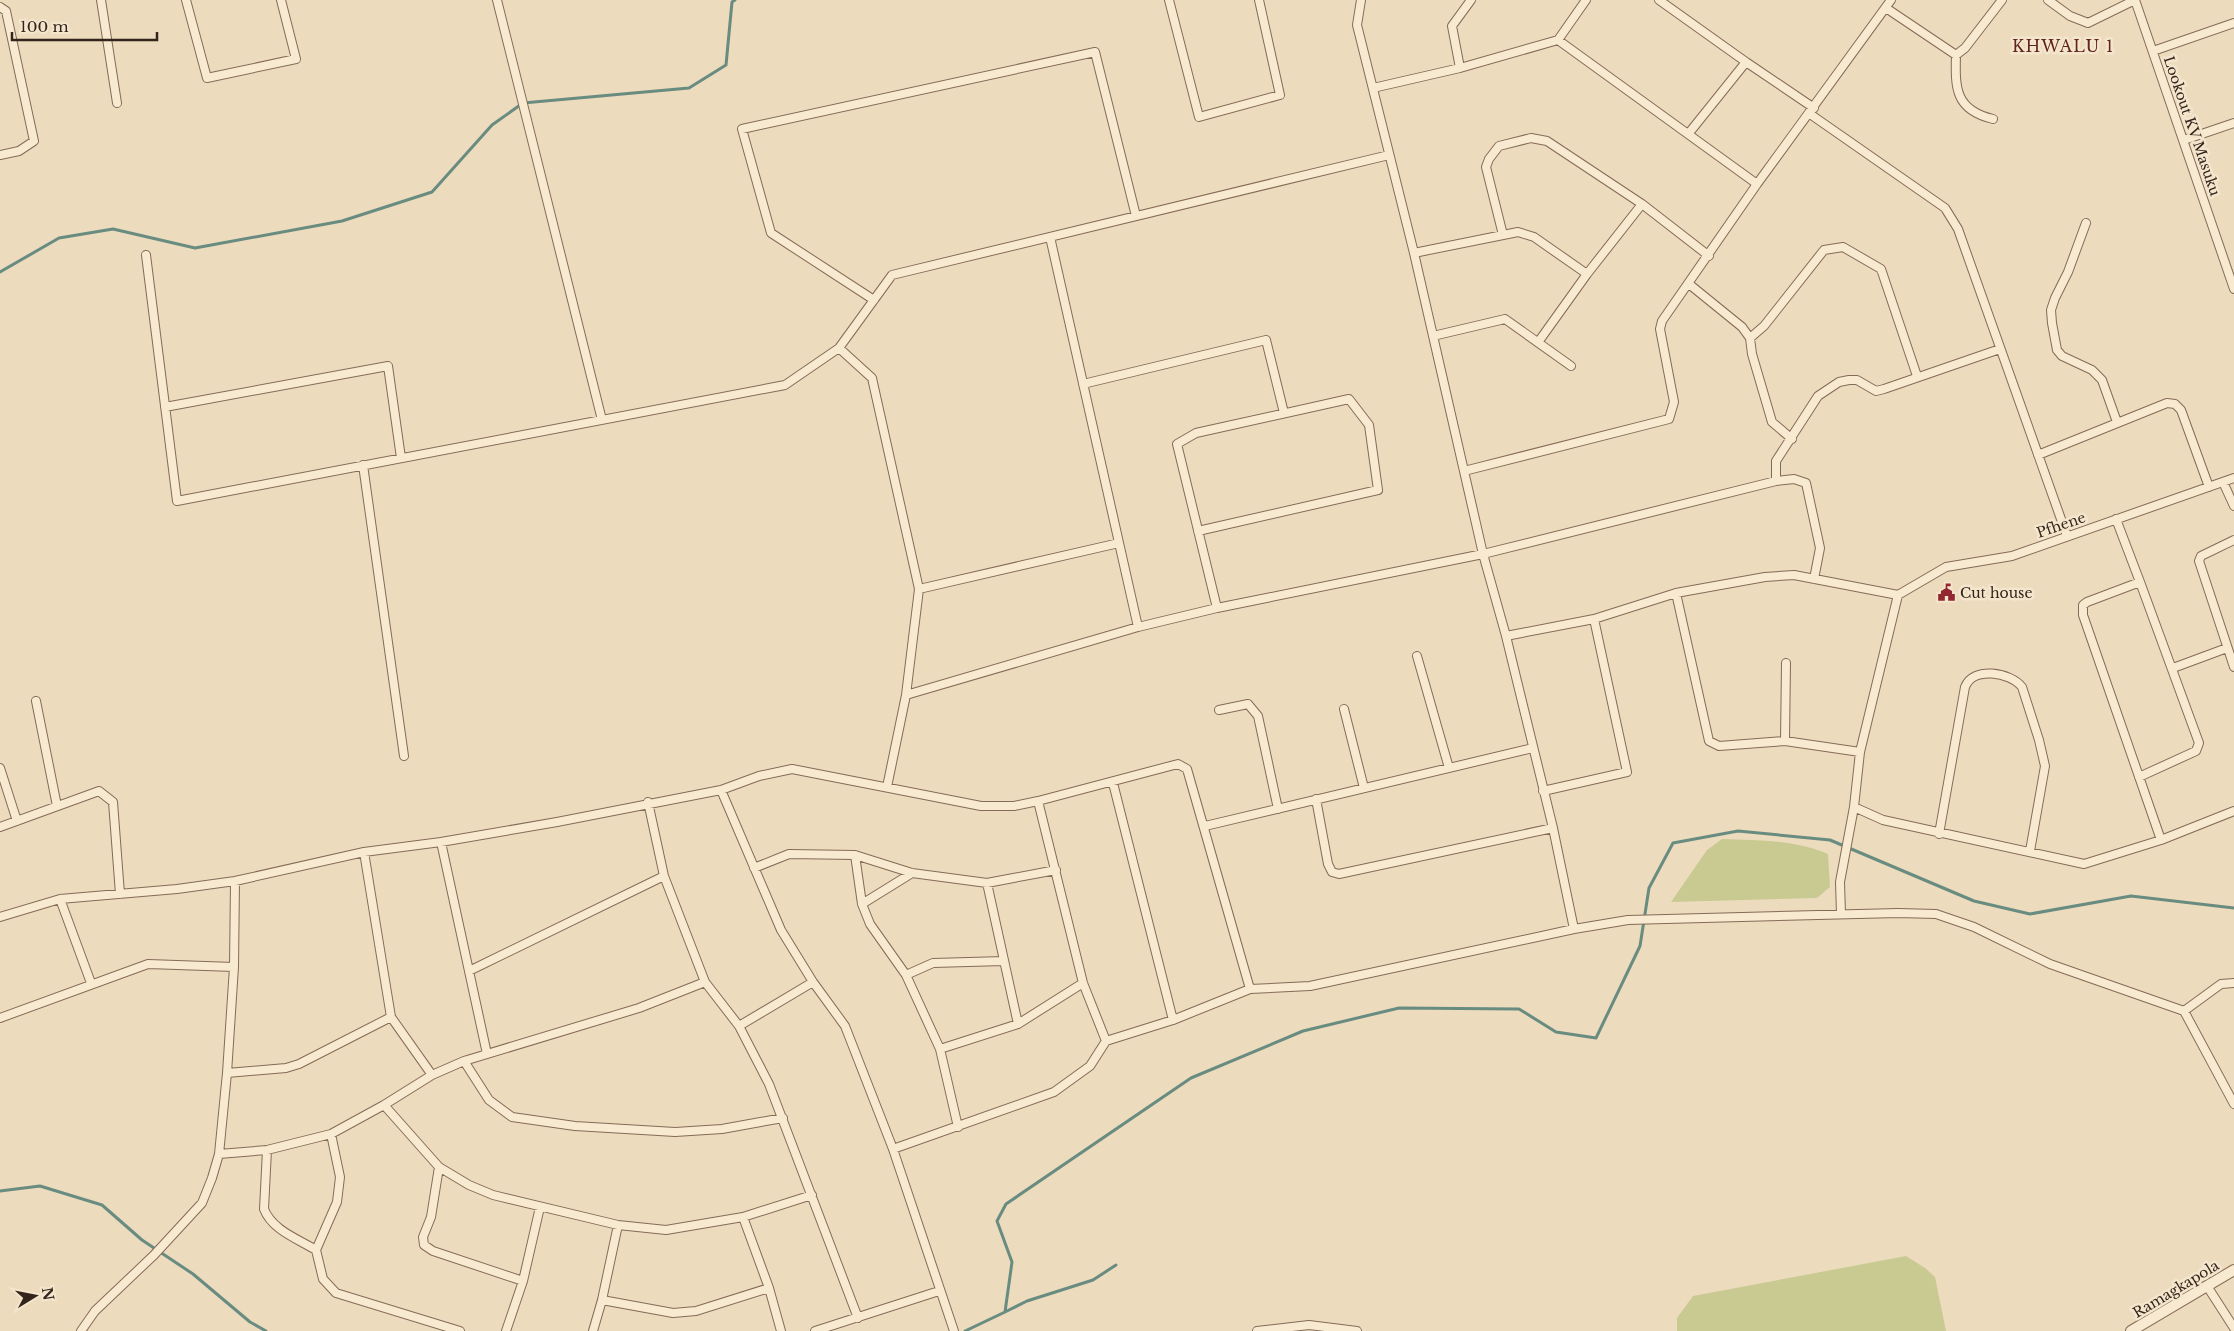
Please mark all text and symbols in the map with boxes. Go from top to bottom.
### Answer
scale bar [12,10,158,42]
text: 100 m [20,17,69,36]
district label: KHWALU 1 [2012,36,2114,56]
street label: Lookout KV Masuku [2160,54,2225,199]
street label: Pfhene [2034,508,2088,542]
public building icon: Cut house [1936,583,1956,603]
place label: Cut house [1960,584,2032,602]
street label: Ramagkapola [2130,1256,2223,1322]
north arrow [10,1271,60,1321]
text: N [38,1286,58,1302]

